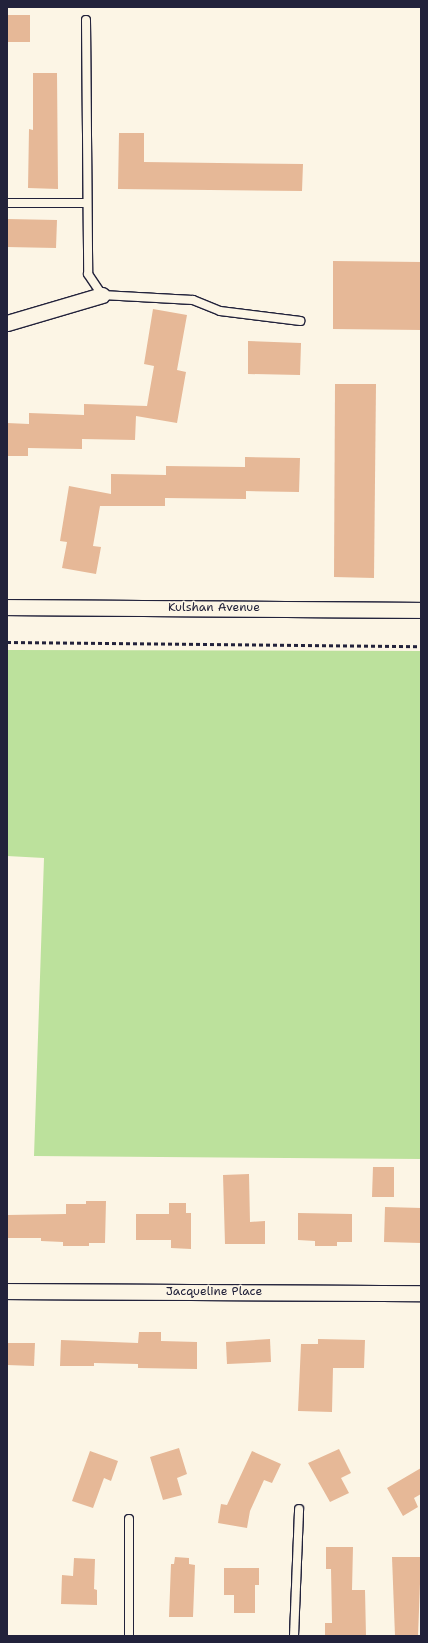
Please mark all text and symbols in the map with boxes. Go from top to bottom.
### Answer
street label: Kulshan Avenue [168,601,260,615]
street label: Jacqueline Place [166,1285,262,1299]

